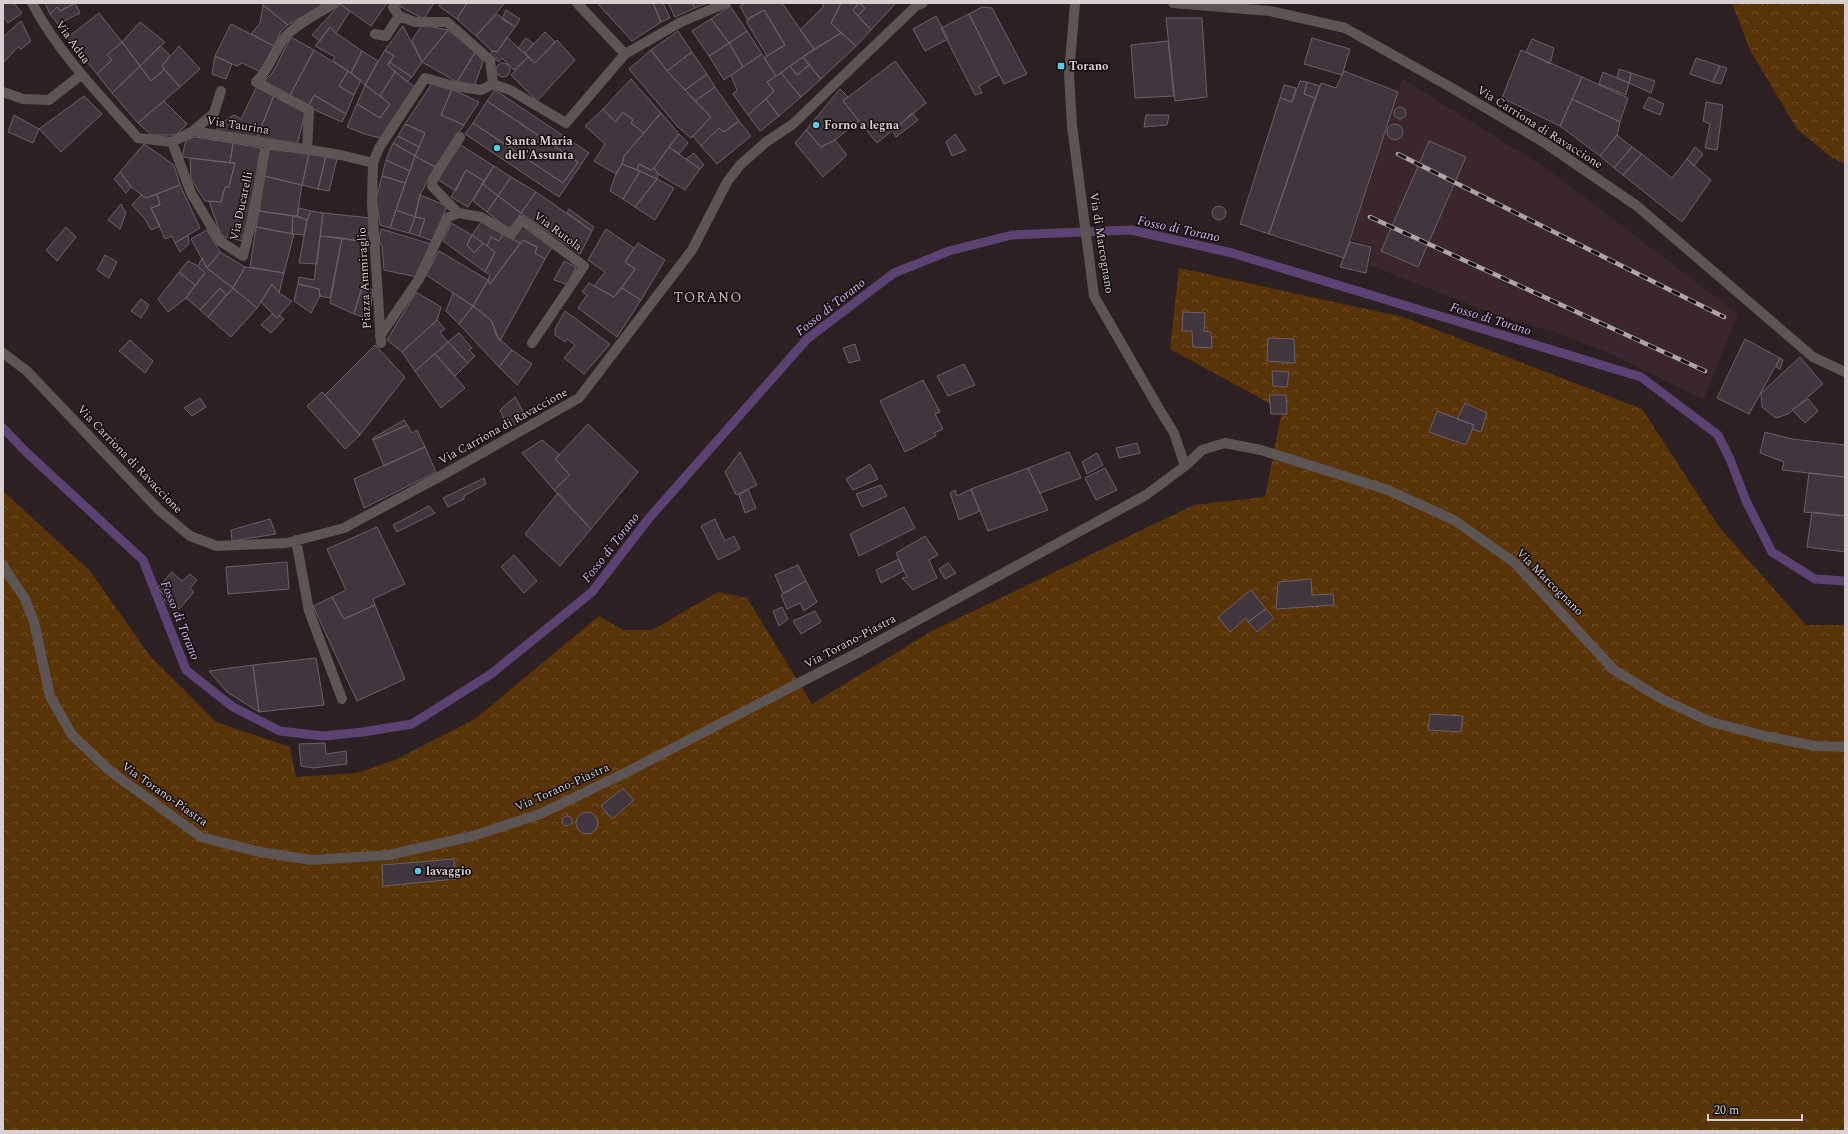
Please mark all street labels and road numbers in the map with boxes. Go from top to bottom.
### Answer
street label: Via Adua [50,17,95,68]
street label: Via Carriona di Ravaccione [1473,81,1606,174]
street label: Via Taurina [205,111,271,140]
street label: Via Ducarelli [225,169,258,243]
street label: Via di Marcognano [1084,191,1119,295]
street label: Via Rutola [530,207,586,256]
street label: Piazza Ammiraglio [352,227,377,329]
street label: Via Carriona di Ravaccione [435,383,571,470]
street label: Via Carriona di Ravaccione [72,401,187,518]
street label: Via Marcognano [1512,544,1588,620]
street label: Via Torano-Piastra [801,609,900,674]
street label: Via Torano-Piastra [118,757,212,831]
street label: Via Torano-Piastra [512,758,613,817]

